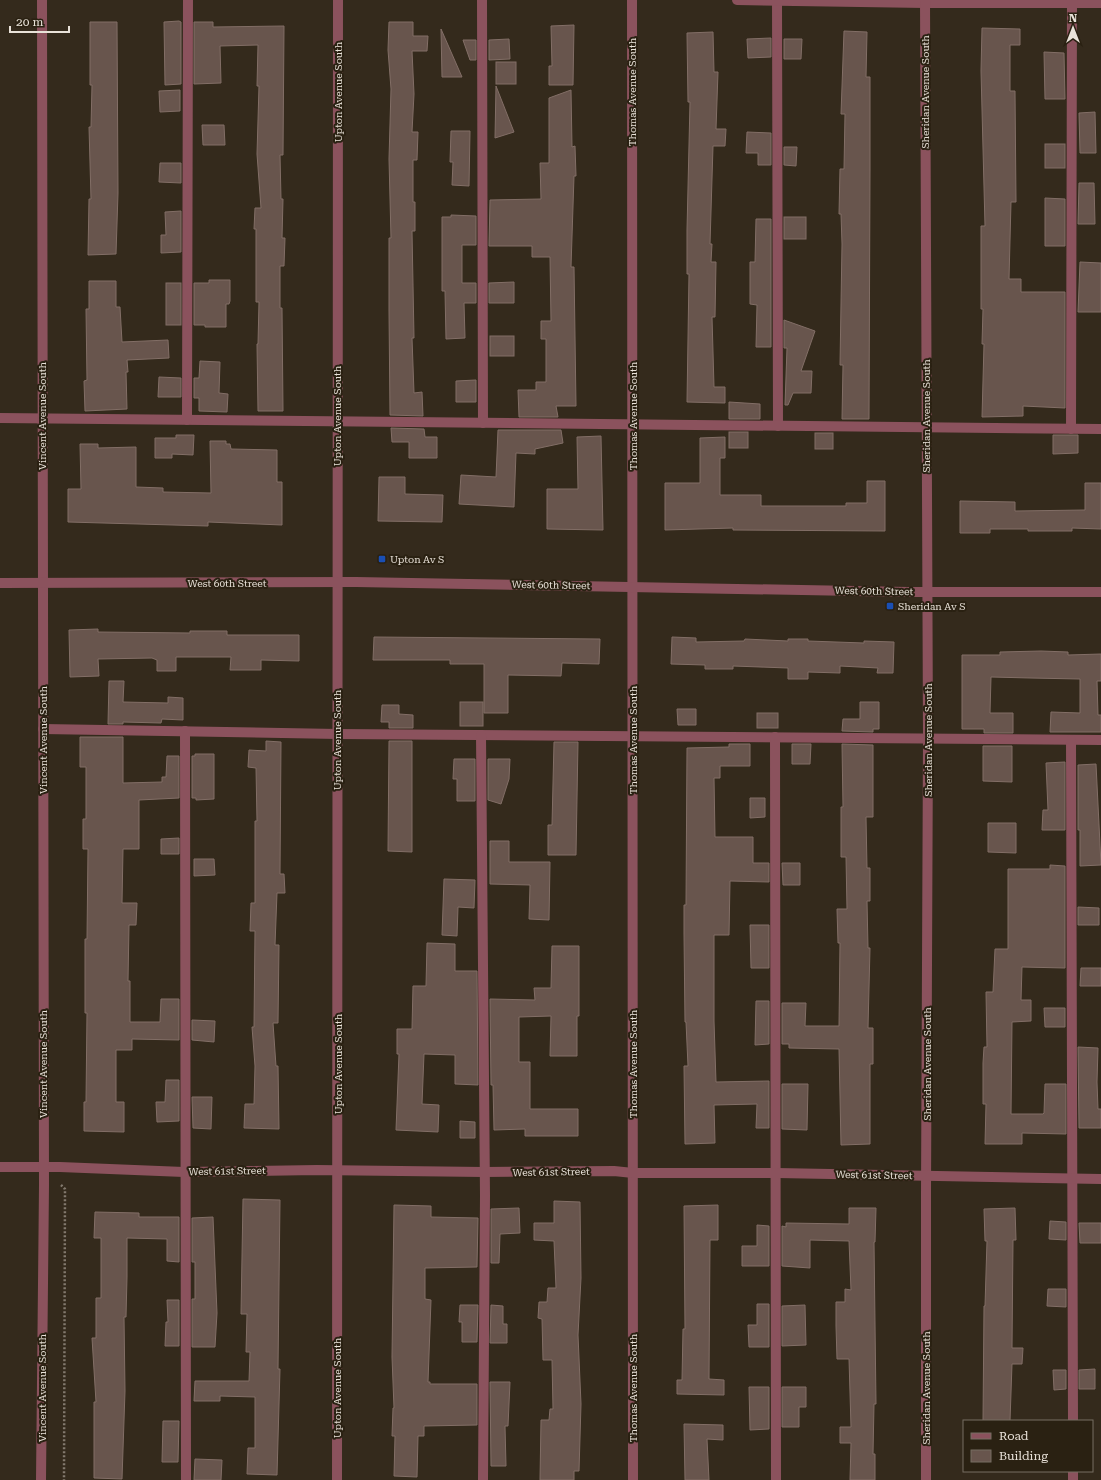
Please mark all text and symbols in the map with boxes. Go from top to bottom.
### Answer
scale bar [10,8,69,34]
north arrow [1053,8,1093,48]
text: N [1069,12,1078,25]
text: 20 m [16,15,43,29]
street label: Sheridan Avenue South [920,35,931,149]
street label: Thomas Avenue South [627,37,638,146]
street label: Upton Avenue South [333,41,344,142]
street label: Sheridan Avenue South [921,359,932,473]
street label: Thomas Avenue South [628,361,639,470]
street label: Vincent Avenue South [37,362,48,470]
street label: Upton Avenue South [332,365,343,466]
marker: Upton Av S [377,554,387,564]
place label: Upton Av S [390,554,444,565]
street label: West 60th Street [188,578,267,589]
street label: West 60th Street [511,579,591,591]
street label: West 60th Street [834,585,914,597]
marker: Sheridan Av S [885,601,895,611]
place label: Sheridan Av S [898,601,966,612]
street label: Sheridan Avenue South [923,683,934,797]
street label: Thomas Avenue South [628,685,639,794]
street label: Vincent Avenue South [38,686,49,794]
street label: Upton Avenue South [332,689,343,790]
street label: Sheridan Avenue South [922,1007,933,1121]
street label: Thomas Avenue South [628,1009,639,1118]
street label: Vincent Avenue South [38,1010,49,1118]
street label: Upton Avenue South [333,1013,344,1114]
street label: West 61st Street [188,1165,266,1177]
street label: West 61st Street [512,1166,590,1178]
street label: West 61st Street [835,1169,913,1181]
street label: Sheridan Avenue South [921,1331,932,1445]
street label: Thomas Avenue South [628,1333,639,1442]
street label: Vincent Avenue South [37,1334,48,1442]
street label: Upton Avenue South [332,1337,343,1438]
legend [963,1420,1093,1472]
text: Road [999,1429,1029,1443]
text: Building [999,1449,1048,1463]

